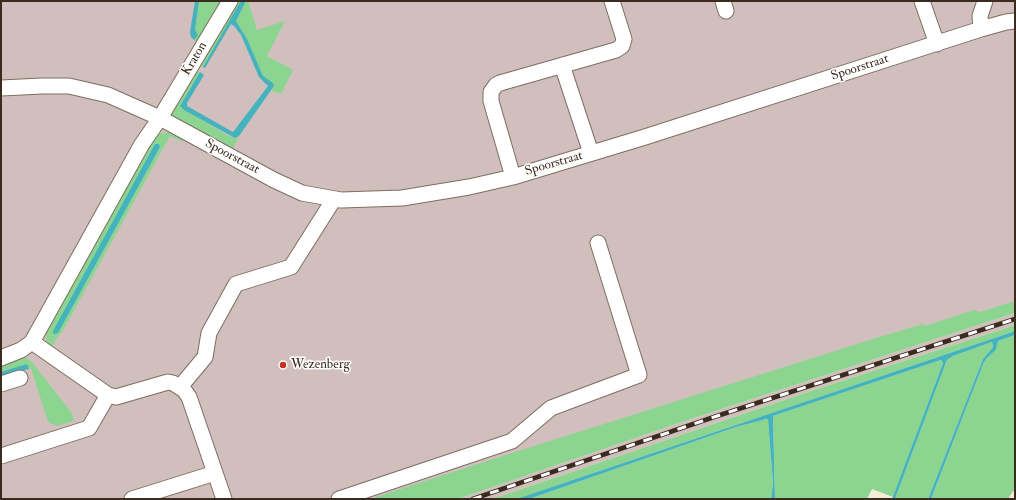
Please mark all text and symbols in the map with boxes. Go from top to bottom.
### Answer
street label: Kraton [179,39,211,79]
street label: Spoorstraat [829,51,891,85]
street label: Spoorstraat [202,136,262,178]
street label: Spoorstraat [523,148,585,180]
place label: Wezenberg [291,357,350,373]
marker: Wezenberg [278,360,288,370]

